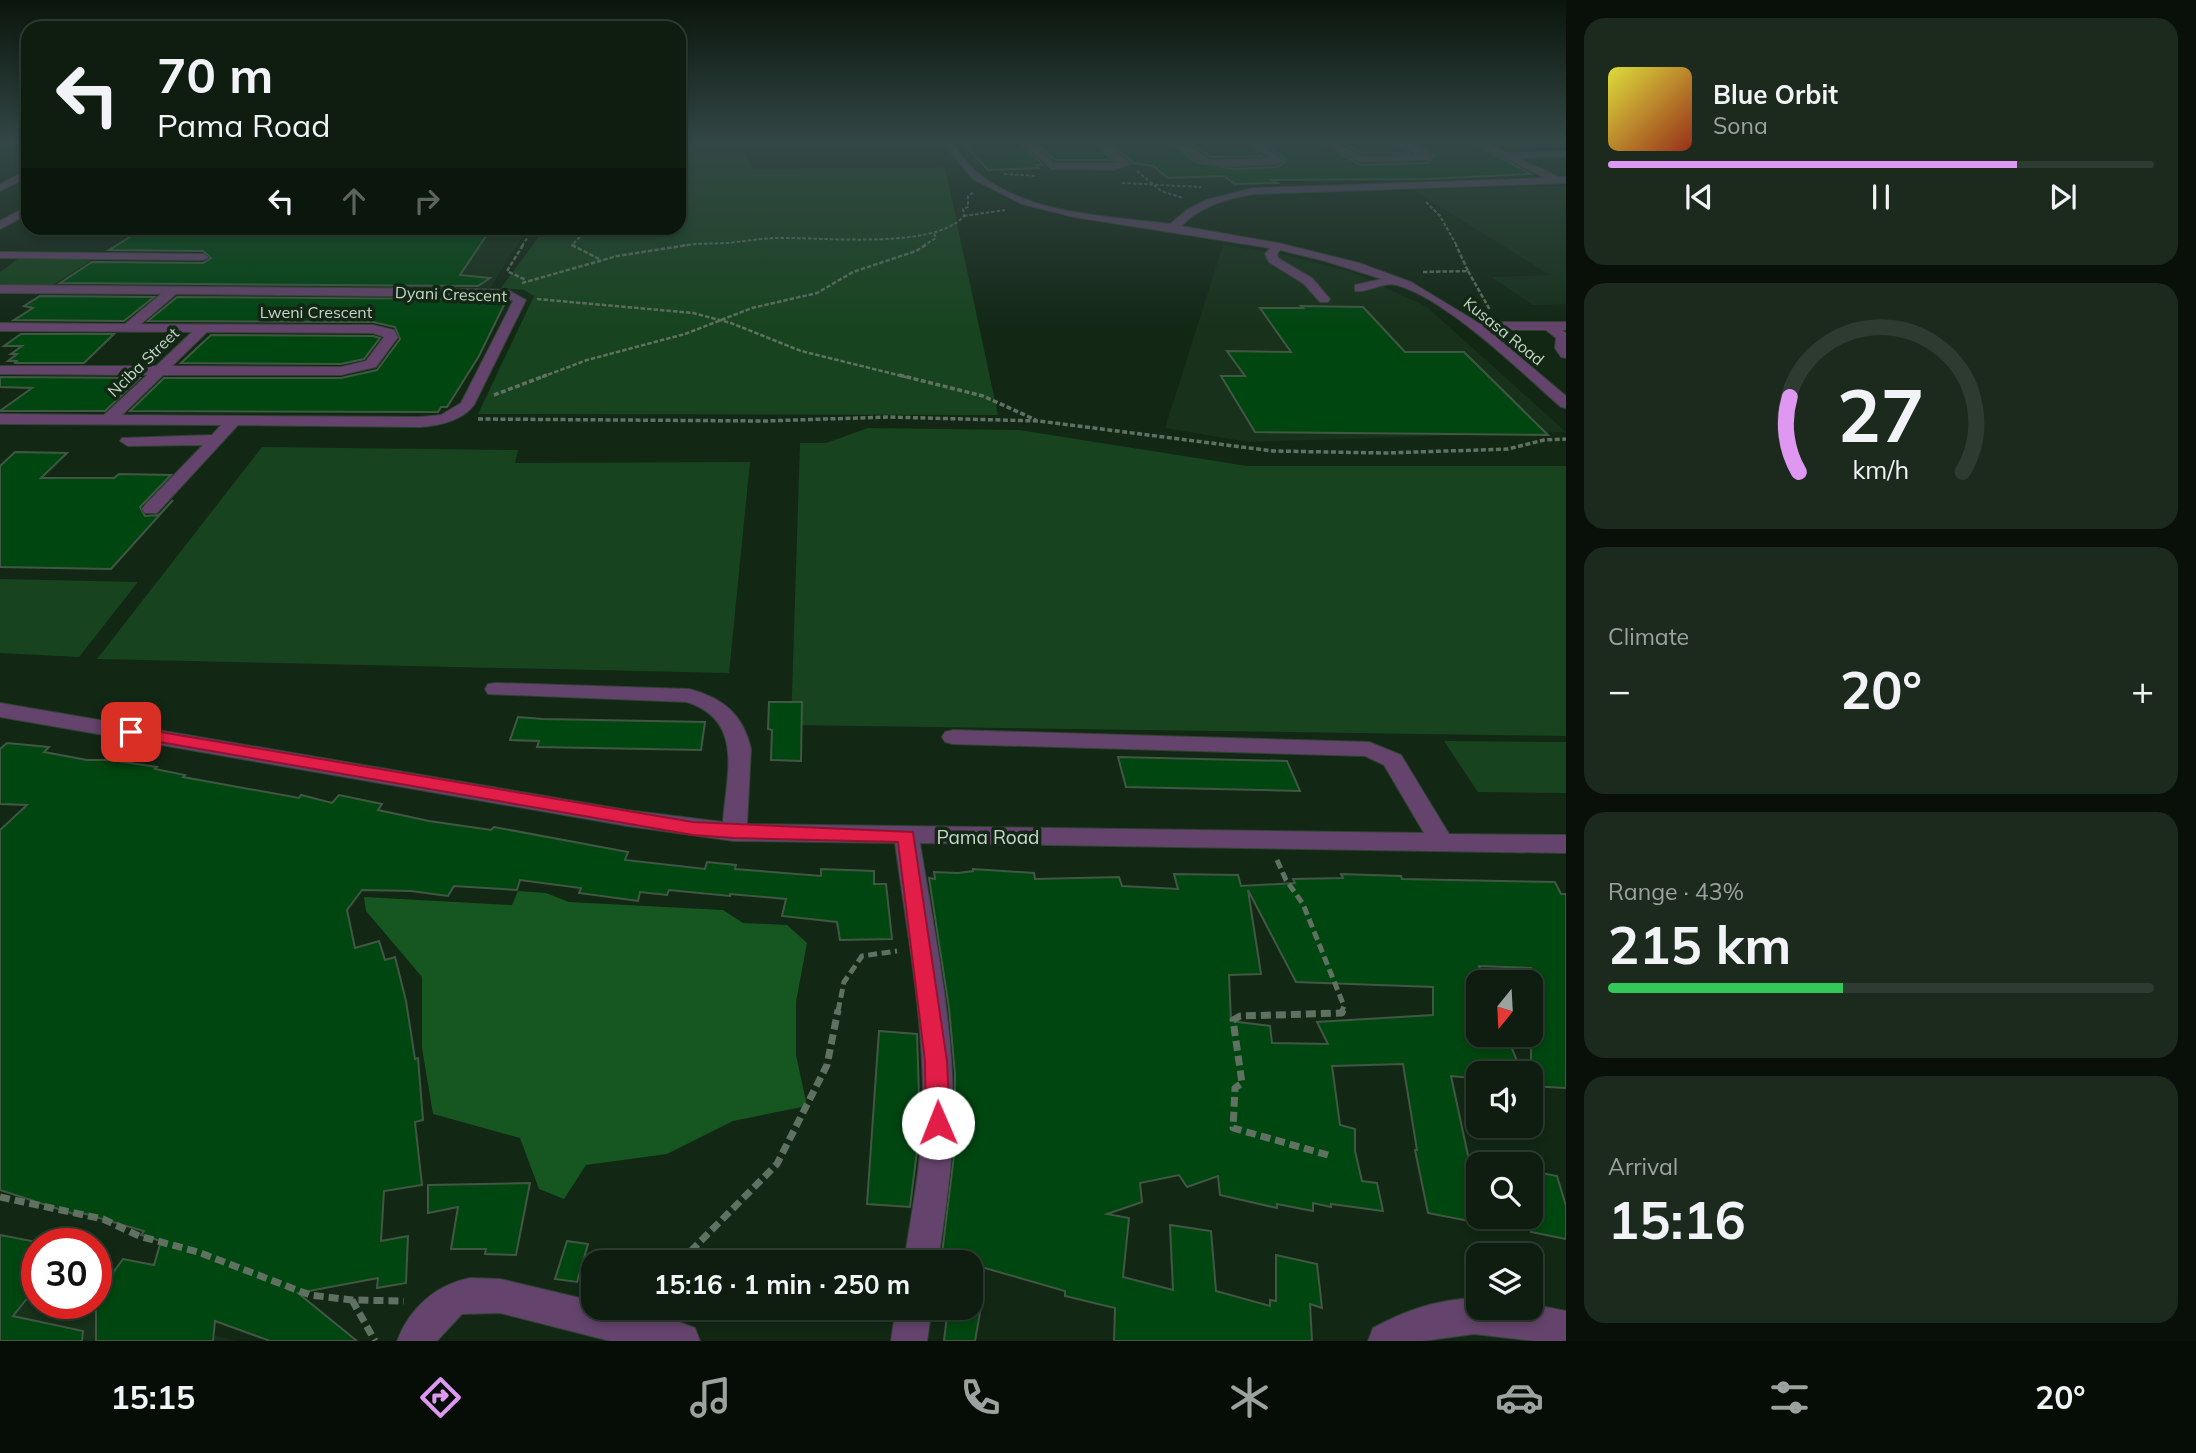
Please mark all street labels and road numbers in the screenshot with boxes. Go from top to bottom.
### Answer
street label: Dyani Crescent [395,282,508,306]
street label: Kusasa Road [1460,292,1548,370]
street label: Lweni Crescent [260,302,373,322]
street label: Nciba Street [103,323,183,401]
street label: Pama Road [937,825,1039,849]

